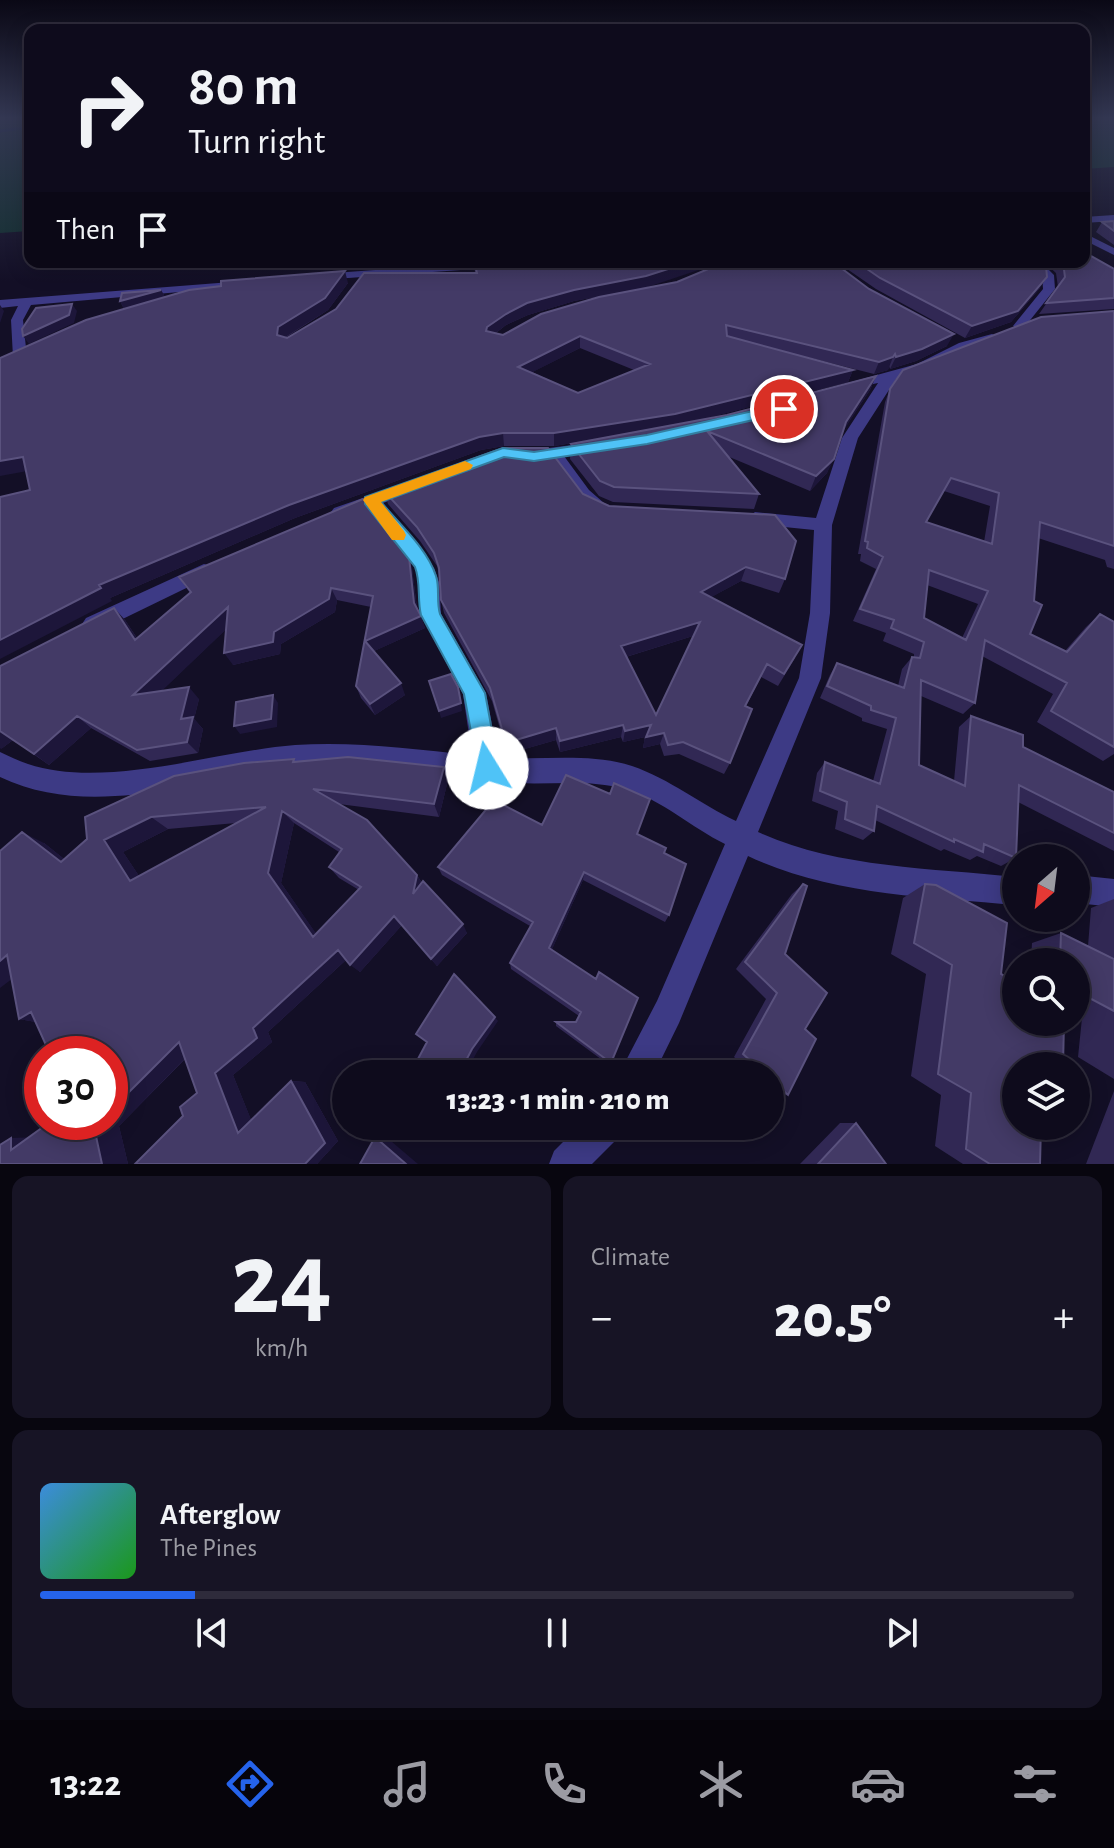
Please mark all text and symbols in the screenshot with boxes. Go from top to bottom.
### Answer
icon: right [56,56,160,160]
text: 80 m [188,59,298,115]
text: Turn right [188,124,325,160]
icon: arrive [131,208,175,252]
text: Then [56,215,115,245]
pin [750,375,818,443]
icon: arrive [762,387,806,431]
position arrow [445,726,529,810]
north arrow [1002,844,1090,932]
map controls [1002,844,1090,1140]
button: search [1002,948,1090,1036]
speed limit sign: 30 [24,1036,128,1140]
button: layers [1002,1052,1090,1140]
text: 13:23 · 1 min · 210 m [446,1085,670,1115]
text: 24 [231,1229,332,1333]
text: Climate [591,1244,670,1270]
text: 20.5° [774,1288,891,1348]
text: − [591,1296,612,1340]
text: + [1053,1296,1074,1340]
text: km/h [255,1335,308,1361]
text: Afterglow [160,1500,281,1530]
text: The Pines [160,1535,257,1561]
icon: previous [190,1611,234,1655]
icon: pause [535,1611,579,1655]
icon: next [880,1611,924,1655]
icon: directions [222,1756,278,1812]
icon: music [379,1756,435,1812]
icon: phone [536,1756,592,1812]
icon: climate [693,1756,749,1812]
icon: car [850,1756,906,1812]
icon: filters [1007,1756,1063,1812]
text: 13:22 [51,1766,121,1802]

